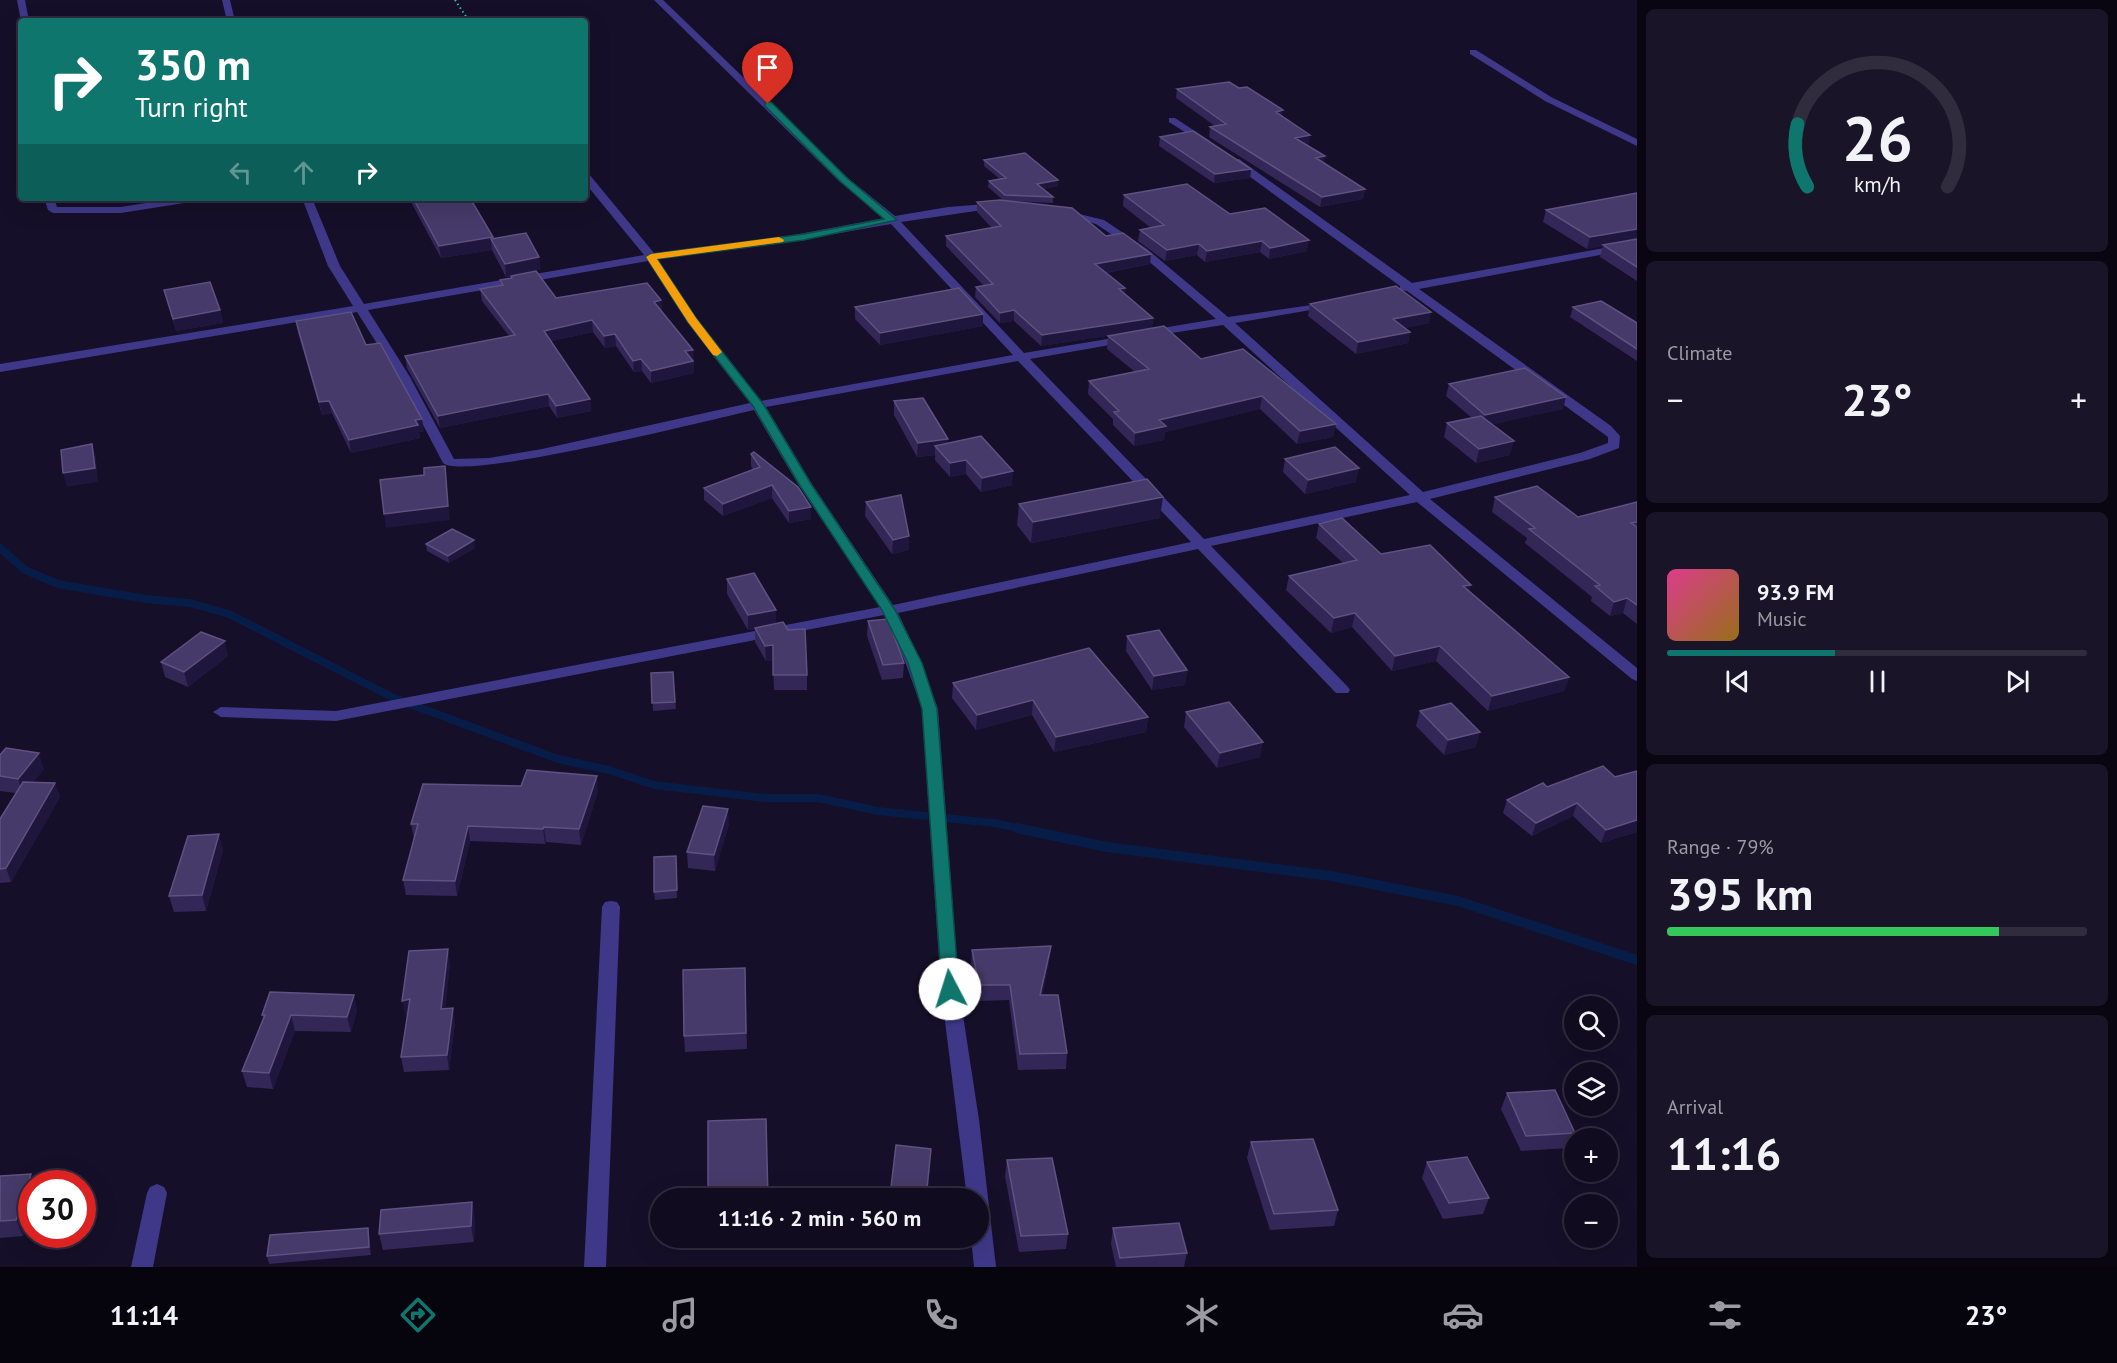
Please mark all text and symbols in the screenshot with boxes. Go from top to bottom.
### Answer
text: 350 m [135,37,251,92]
icon: right [36,42,114,120]
pin [742,42,793,104]
icon: arrive [751,51,784,84]
text: Turn right [135,90,248,124]
text: 26 [1842,97,1912,178]
icon: left [224,156,257,189]
icon: ahead [287,156,320,189]
icon: right [350,156,383,189]
text: km/h [1853,171,1900,199]
text: Climate [1667,340,1733,366]
text: 23° [1842,370,1912,428]
text: − [1667,378,1684,421]
text: + [2070,378,2087,421]
text: 93.9 FM [1757,578,1834,606]
text: Music [1757,606,1806,632]
icon: previous [1721,665,1754,698]
icon: pause [1861,665,1894,698]
icon: next [2001,665,2034,698]
text: Range · 79% [1667,834,1774,860]
text: 395 km [1667,864,1813,922]
position arrow [918,957,982,1021]
map controls [1564,996,1618,1248]
button: search [1564,996,1618,1050]
button: layers [1564,1062,1618,1116]
text: Arrival [1667,1094,1723,1120]
text: 11:16 [1667,1124,1781,1182]
button: + [1564,1128,1618,1182]
speed limit sign: 30 [18,1170,96,1248]
button: − [1564,1194,1618,1248]
text: 11:16 · 2 min · 560 m [718,1204,921,1232]
icon: directions [397,1294,439,1336]
icon: music [659,1294,701,1336]
icon: phone [920,1294,962,1336]
icon: climate [1181,1294,1223,1336]
icon: car [1442,1294,1484,1336]
icon: filters [1704,1294,1746,1336]
text: 11:14 [110,1298,178,1332]
text: 23° [1965,1298,2007,1332]

